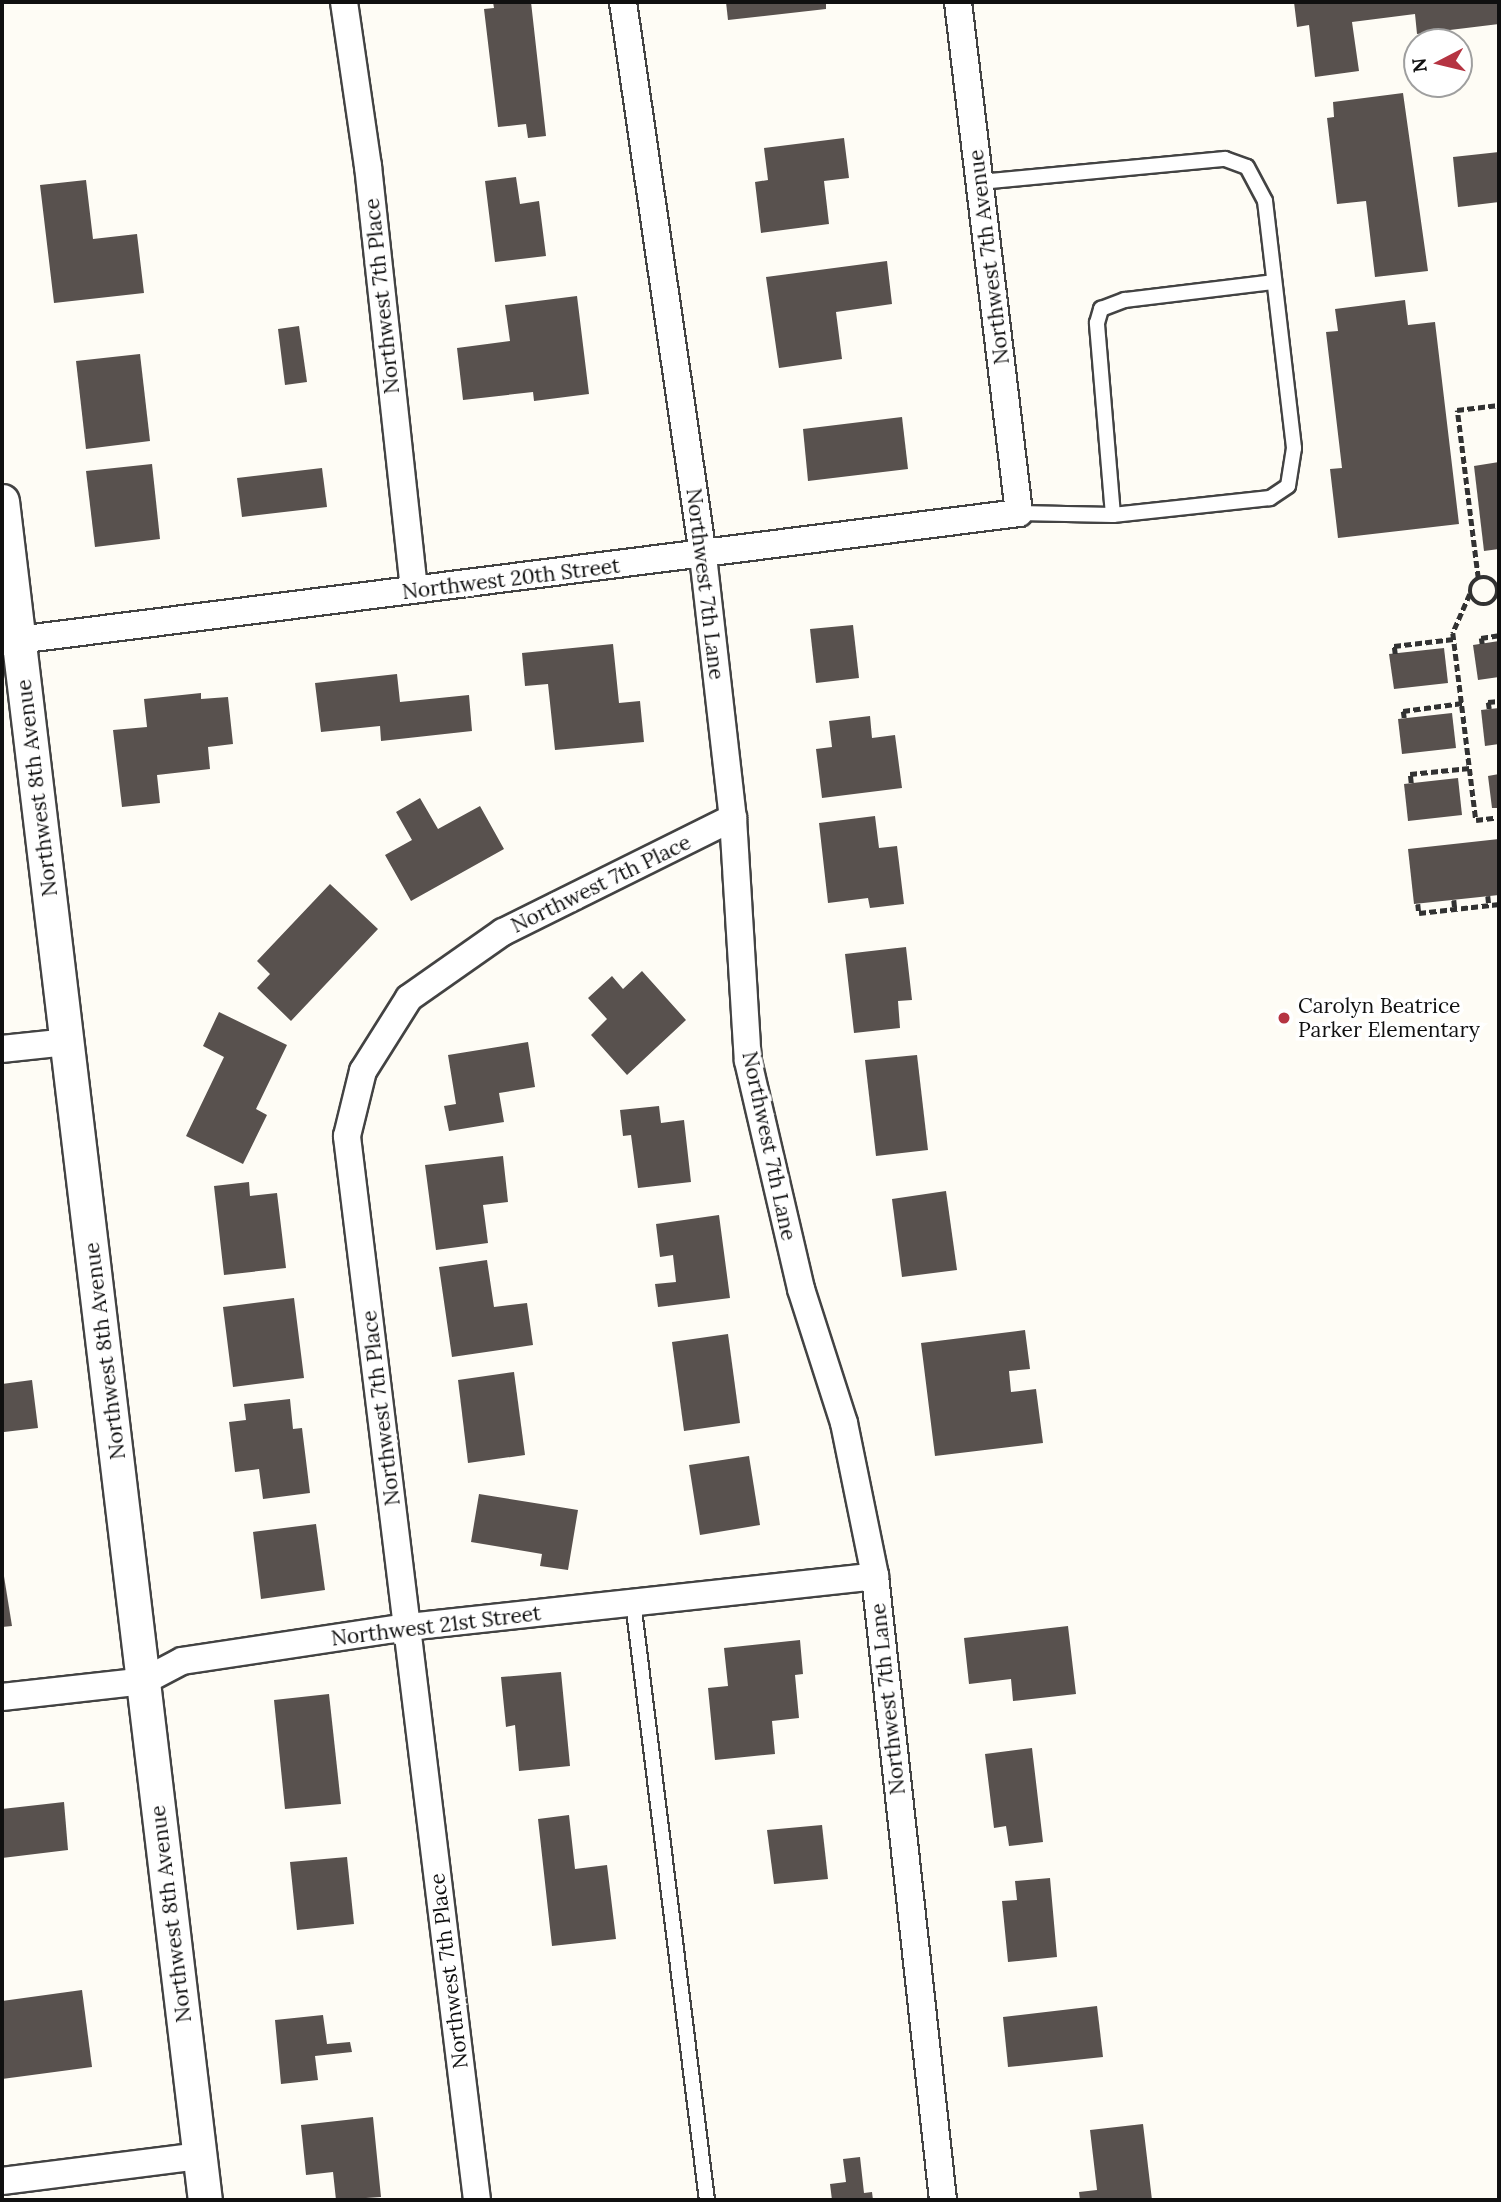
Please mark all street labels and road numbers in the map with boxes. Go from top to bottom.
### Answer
street label: Northwest 7th Avenue [963,148,1015,366]
street label: Northwest 7th Place [359,197,405,395]
street label: Northwest 7th Lane [681,487,729,681]
street label: Northwest 20th Street [401,553,621,605]
street label: Northwest 8th Avenue [11,678,63,898]
street label: Northwest 7th Place [507,830,695,938]
street label: Northwest 7th Lane [737,1049,801,1243]
street label: Northwest 8th Avenue [79,1241,131,1461]
street label: Northwest 7th Place [357,1309,405,1507]
street label: Northwest 21st Street [330,1601,542,1651]
street label: Northwest 7th Lane [865,1602,911,1796]
street label: Northwest 8th Avenue [145,1804,197,2024]
street label: Northwest 7th Place [425,1872,473,2070]

